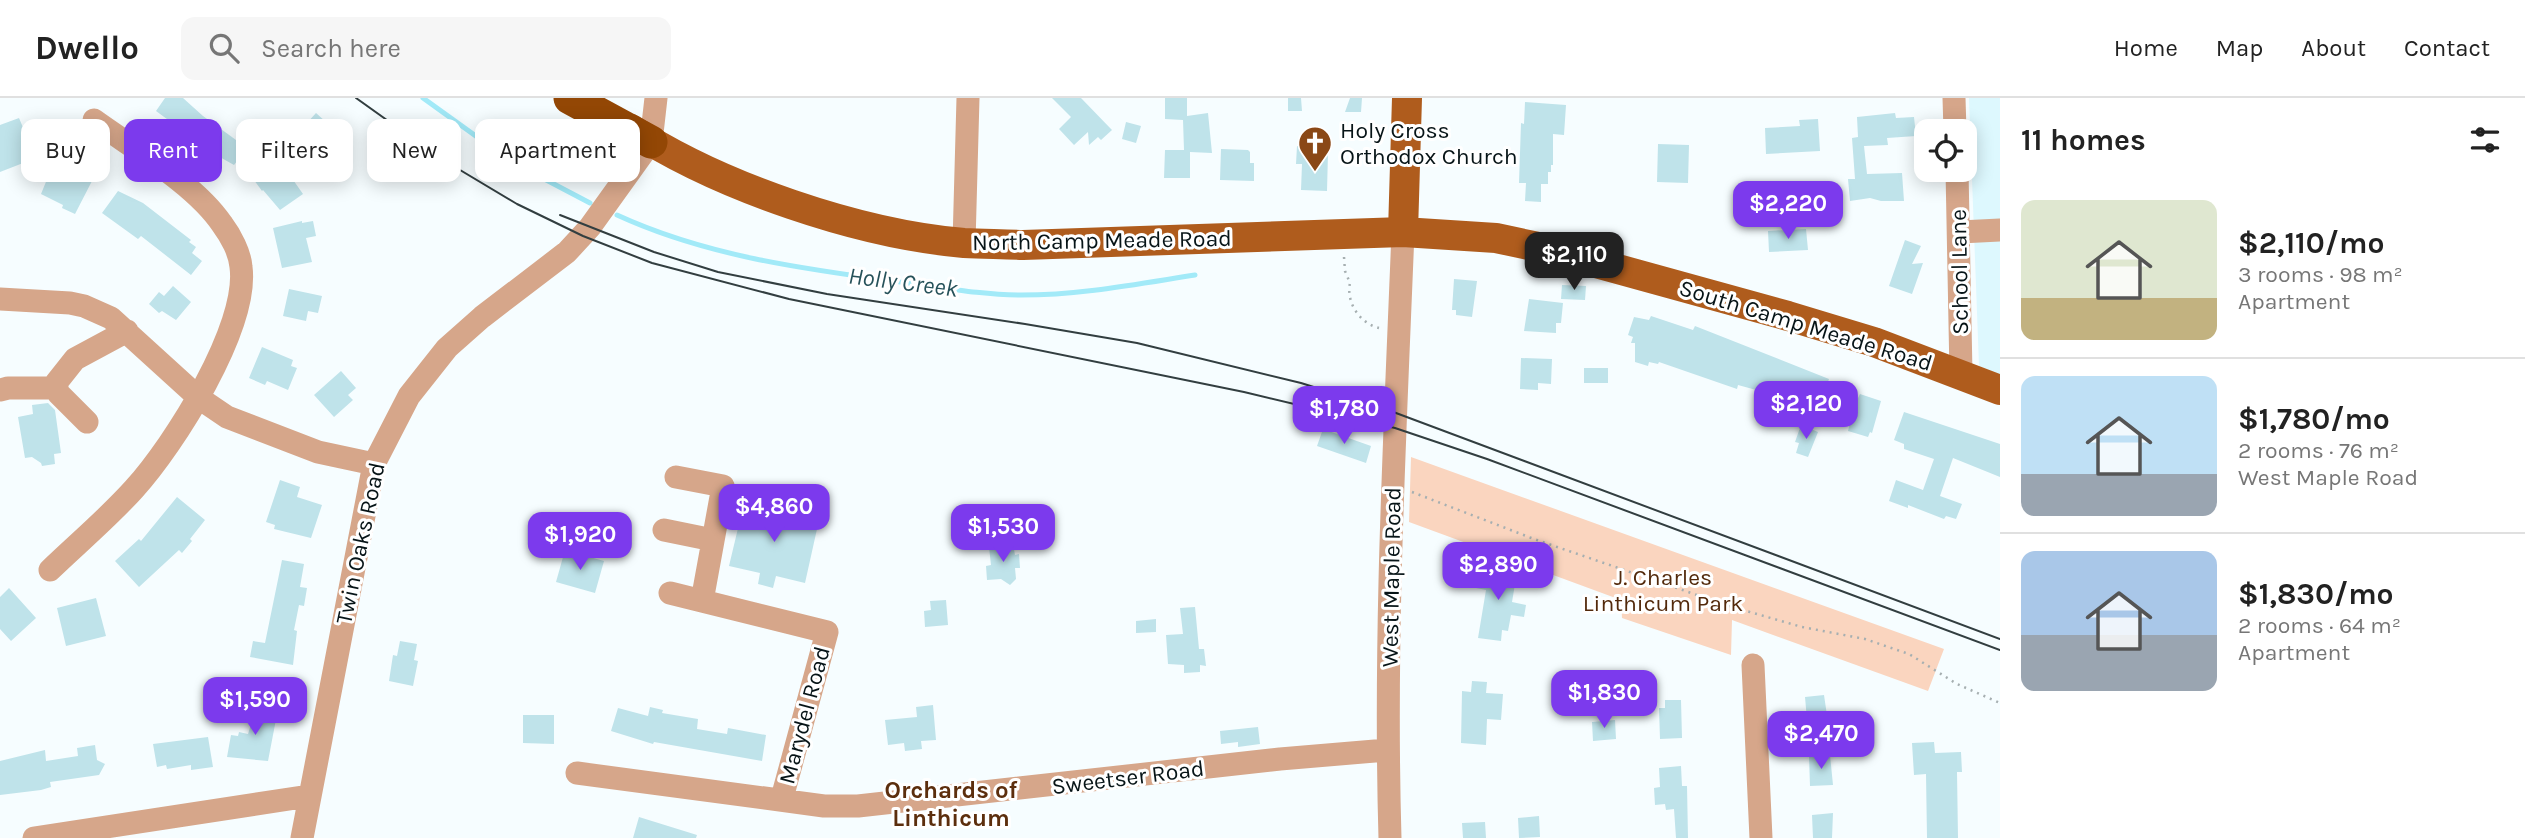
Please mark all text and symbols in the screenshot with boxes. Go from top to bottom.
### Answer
search box [181,17,671,80]
text: Dwello [35,29,139,67]
icon: search [205,29,243,67]
text: Search here [261,33,401,64]
text: Home [2114,34,2178,62]
text: Map [2216,34,2263,62]
text: About [2301,34,2366,62]
text: Contact [2404,34,2490,62]
place label: Holy Cross Orthodox Church [1340,117,1518,170]
chip: Buy [21,119,110,182]
chip: Rent [124,119,222,182]
chip: Filters [236,119,353,182]
chip: New [367,119,461,182]
chip: Apartment [475,119,640,182]
map controls [1914,119,1977,182]
button: locate [1914,119,1977,182]
icon: filters [2466,121,2504,159]
text: 11 homes [2021,122,2146,158]
church icon: Holy Cross Orthodox Church [1296,124,1334,173]
pin: $2,220 [1731,181,1845,241]
text: $2,220 [1749,190,1827,217]
street label: School Lane [1945,209,1974,335]
street label: North Camp Meade Road [972,225,1232,256]
text: $2,110/mo [2238,225,2384,261]
icon: home [2077,228,2161,312]
pin: $2,110 [1517,232,1631,292]
text: $2,110 [1541,241,1607,268]
water label: Holly Creek [847,261,960,303]
text: 3 rooms · 98 m² [2238,261,2403,288]
street label: South Camp Meade Road [1676,274,1936,377]
text: Apartment [2238,288,2350,315]
pin: $2,120 [1749,382,1863,441]
pin: $1,780 [1287,386,1401,446]
text: $2,120 [1770,390,1842,417]
text: $1,780 [1309,395,1379,422]
text: $1,780/mo [2238,401,2390,437]
icon: home [2077,404,2161,488]
text: 2 rooms · 76 m² [2238,437,2399,464]
street label: Twin Oaks Road [330,460,391,626]
text: West Maple Road [2238,464,2418,491]
pin: $4,860 [717,484,831,544]
street label: West Maple Road [1376,487,1407,667]
text: $4,860 [735,493,813,520]
pin: $1,530 [946,504,1060,564]
pin: $1,920 [523,512,637,572]
text: $1,530 [967,513,1039,540]
text: $1,920 [544,521,616,548]
pin: $2,890 [1441,542,1555,602]
text: $2,890 [1458,551,1538,578]
park label: J. Charles Linthicum Park [1583,564,1743,617]
text: $1,830/mo [2238,576,2394,612]
icon: home [2077,579,2161,663]
text: 2 rooms · 64 m² [2238,612,2401,639]
text: Apartment [2238,639,2350,666]
street label: Marydel Road [773,643,836,787]
pin: $1,830 [1547,670,1661,730]
pin: $1,590 [198,678,312,737]
text: $1,830 [1567,679,1641,706]
text: $1,590 [219,686,291,713]
pin: $2,470 [1764,712,1878,771]
text: $2,470 [1783,720,1859,747]
street label: Sweetser Road [1050,755,1206,800]
district label: Orchards of Linthicum [885,776,1018,832]

